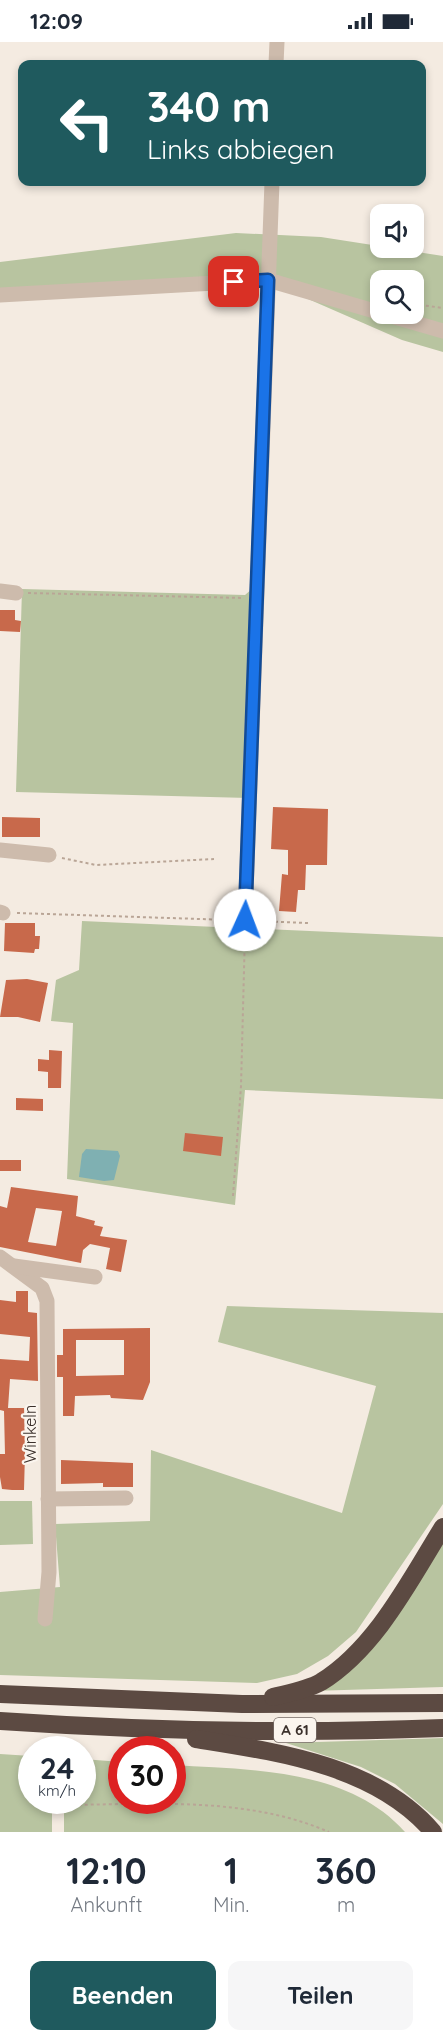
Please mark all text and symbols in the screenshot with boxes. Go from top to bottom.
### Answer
text: 12:09 [30,7,83,35]
text: 340 m [147,80,271,133]
icon: left [48,84,126,162]
text: Links abbiegen [147,132,334,166]
map controls [370,204,424,324]
button: sound [370,204,424,258]
pin [208,256,259,307]
icon: arrive [217,265,250,298]
button: search [370,270,424,324]
position arrow [213,888,277,952]
street label: Winkeln [20,1405,40,1463]
road number: A 61 [274,1718,316,1742]
speed limit sign: 30 [108,1736,186,1814]
text: 24 [40,1749,74,1787]
text: km/h [38,1781,76,1800]
text: 12:10 [66,1848,147,1893]
text: 1 [224,1848,238,1893]
text: 360 [315,1848,377,1893]
text: Ankunft [70,1892,143,1917]
text: Min. [213,1892,249,1917]
text: m [337,1892,355,1917]
button: Beenden [30,1961,216,2030]
button: Teilen [228,1961,413,2030]

